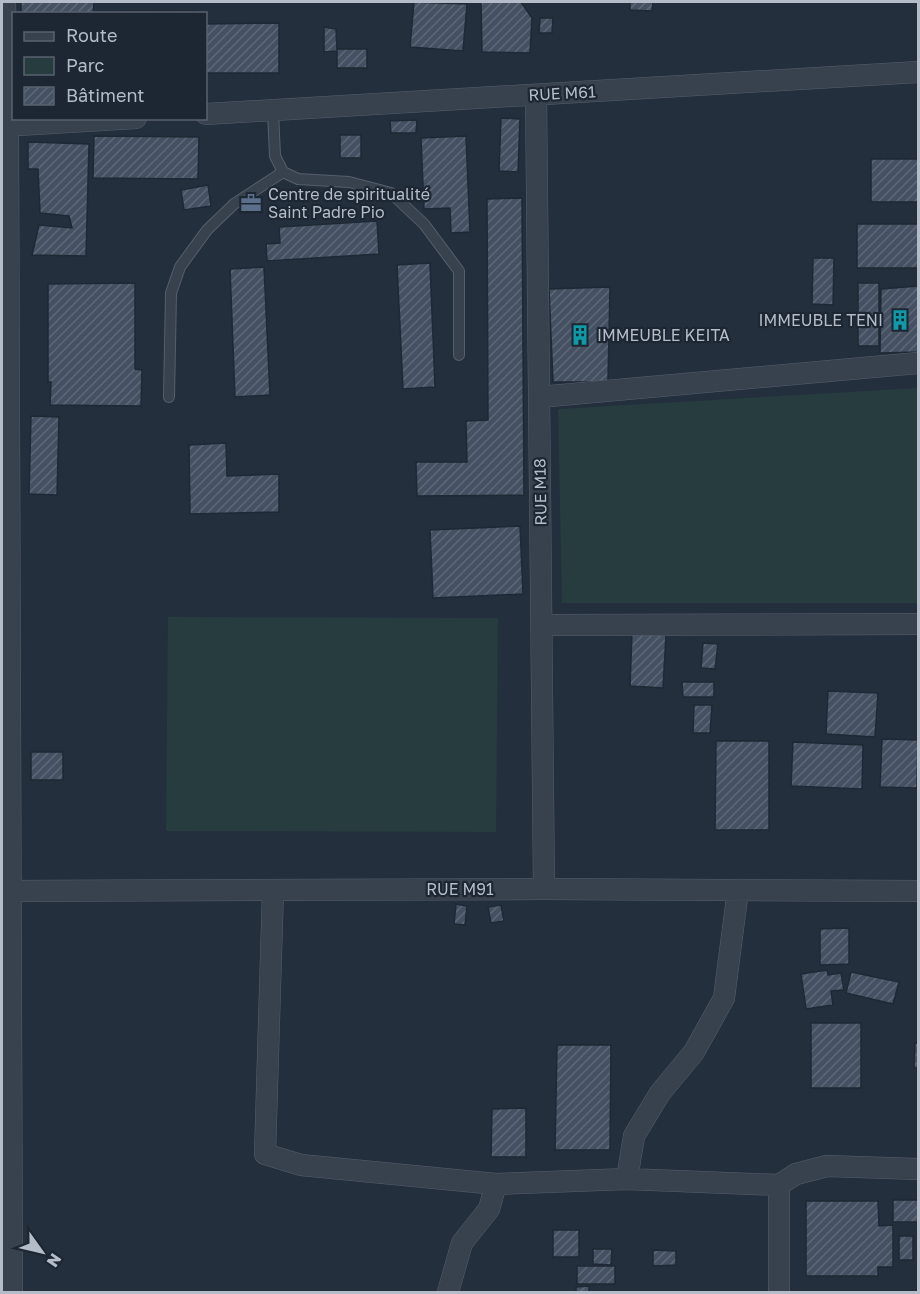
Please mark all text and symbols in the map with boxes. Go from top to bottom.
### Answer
legend [12,12,207,120]
text: Route [66,24,117,46]
text: Parc [66,54,105,76]
street label: RUE M61 [528,81,596,105]
text: Bâtiment [66,84,145,106]
place label: Centre de spiritualité Saint Padre Pio [268,184,430,222]
office icon: Centre de spiritualité Saint Padre Pio [239,191,263,215]
building icon: IMMEUBLE TENI [888,308,912,332]
place label: IMMEUBLE TENI [759,310,883,330]
building icon: IMMEUBLE KEITA [568,323,592,347]
place label: IMMEUBLE KEITA [597,325,730,345]
street label: RUE M18 [529,458,551,526]
street label: RUE M91 [426,879,494,899]
north arrow [12,1222,72,1282]
text: N [43,1250,66,1271]

